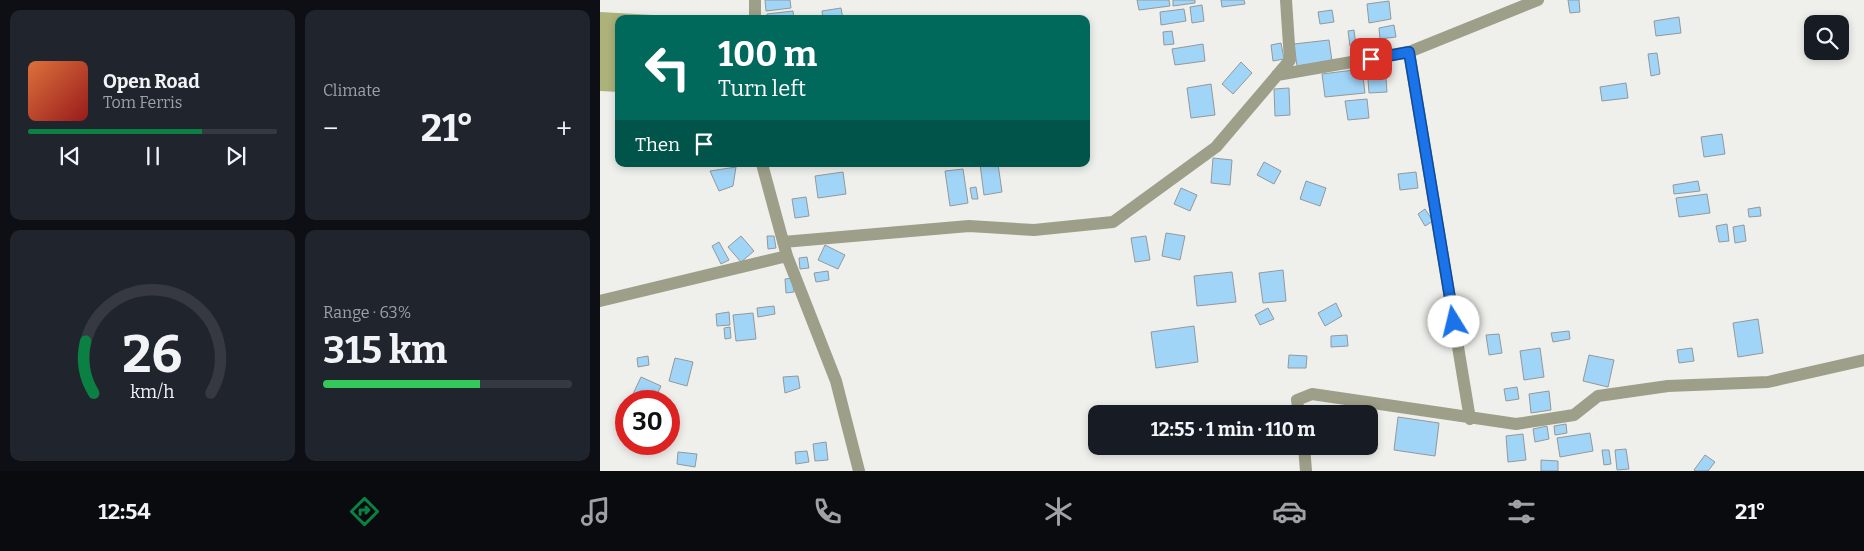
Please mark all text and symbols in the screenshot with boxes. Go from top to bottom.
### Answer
map controls [1804,15,1849,60]
button: search [1804,15,1849,60]
text: 100 m [718,33,817,75]
icon: left [635,35,700,100]
pin [1350,38,1392,80]
icon: arrive [1357,45,1385,73]
text: Open Road [103,70,200,93]
text: Turn left [718,75,806,102]
text: Climate [323,81,381,100]
text: Tom Ferris [103,93,182,112]
text: 21° [421,105,474,151]
text: − [323,112,338,145]
text: + [556,112,572,145]
icon: arrive [690,130,718,158]
text: Then [635,133,680,156]
icon: previous [56,142,84,170]
icon: pause [139,142,167,170]
icon: next [222,142,250,170]
position arrow [1427,295,1479,347]
text: Range · 63% [323,303,411,322]
text: 26 [122,323,183,386]
text: 315 km [323,327,447,373]
text: km/h [130,381,175,403]
speed limit sign: 30 [615,390,680,455]
text: 12:55 · 1 min · 110 m [1151,418,1315,441]
icon: directions [347,494,382,529]
icon: music [578,494,613,529]
icon: phone [810,494,845,529]
icon: climate [1041,494,1076,529]
icon: car [1272,494,1307,529]
icon: filters [1504,494,1539,529]
text: 12:54 [98,498,151,525]
text: 21° [1735,498,1766,525]

